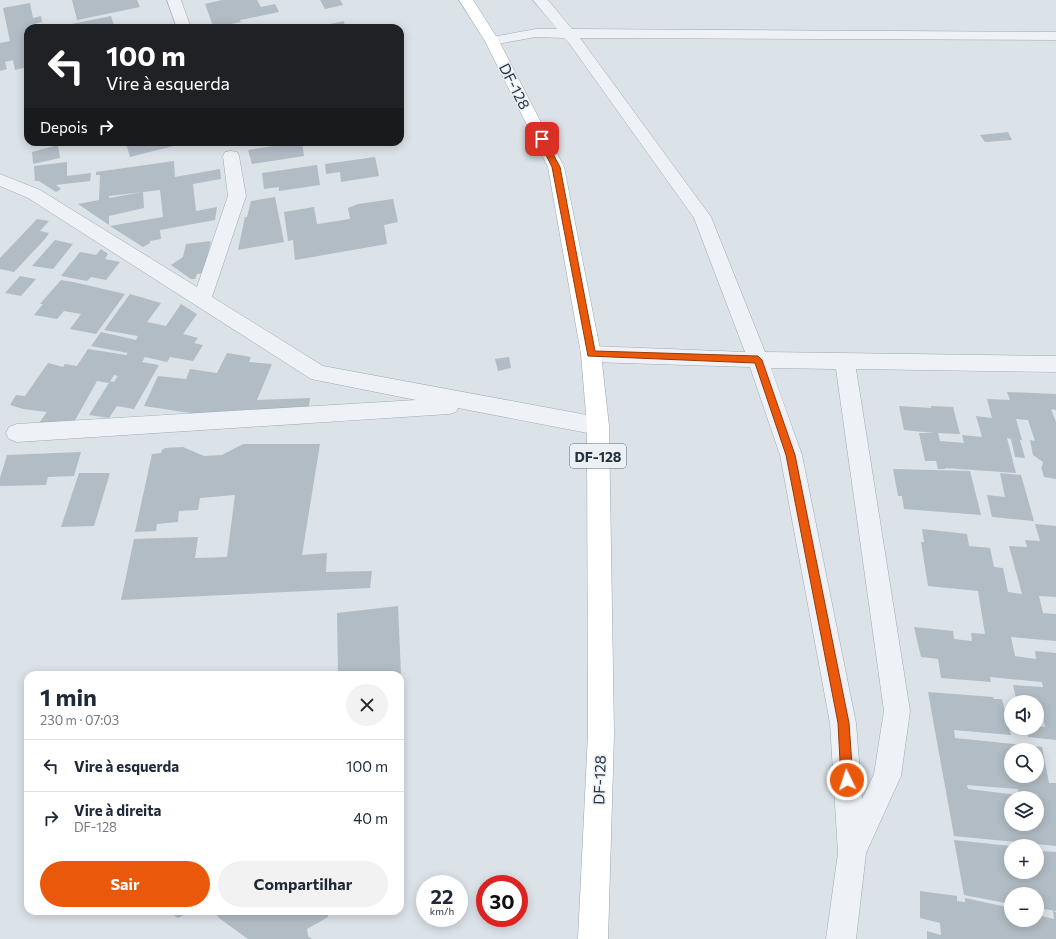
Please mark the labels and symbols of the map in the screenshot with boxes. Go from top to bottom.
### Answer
street label: DF-128 [496,60,534,112]
pin [525,122,559,156]
road number: DF-128 [570,444,626,468]
street label: DF-128 [589,755,609,805]
position arrow [826,759,868,801]
speed limit sign: 30 [476,875,528,927]

